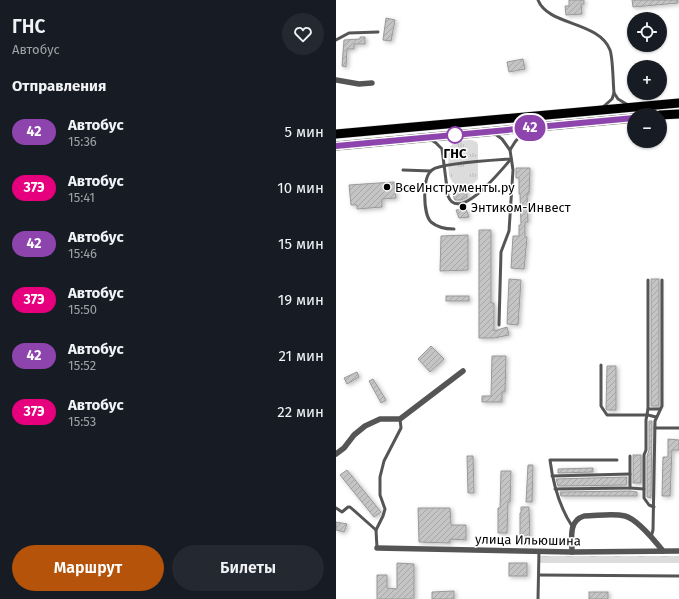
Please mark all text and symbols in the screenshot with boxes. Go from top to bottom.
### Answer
map controls [627,12,667,148]
button: locate [627,12,667,52]
button: heart [282,13,324,55]
text: ГНС [12,15,45,38]
text: Автобус [12,42,60,57]
button: + [627,60,667,100]
text: Отправления [12,77,106,95]
button: − [627,108,667,148]
line badge: 42 [512,115,548,141]
text: Автобус [68,116,124,134]
text: 42 [523,119,537,136]
text: 42 [27,123,41,140]
text: 5 мин [285,123,324,141]
marker: ГНС [446,126,464,144]
text: 15:36 [68,134,97,149]
place label: ГНС [444,146,467,161]
text: Автобус [68,172,124,190]
text: 37Э [23,179,45,196]
text: 10 мин [277,179,324,197]
place label: ВсеИнструменты.ру [395,180,515,195]
marker: ВсеИнструменты.ру [382,182,392,192]
text: 15:41 [68,190,95,205]
place label: Энтиком-Инвест [471,200,571,215]
marker: Энтиком-Инвест [458,202,468,212]
text: Автобус [68,228,124,246]
text: 42 [27,235,41,252]
text: 15 мин [278,235,324,253]
text: 15:46 [68,246,97,261]
text: Автобус [68,284,124,302]
text: 37Э [23,291,45,308]
text: 19 мин [278,291,324,309]
text: 15:50 [68,302,97,317]
text: Автобус [68,340,124,358]
text: 42 [27,347,41,364]
text: 21 мин [279,347,324,365]
text: 15:52 [68,358,96,373]
text: Автобус [68,396,124,414]
text: 37Э [23,403,45,420]
text: 22 мин [277,403,324,421]
text: 15:53 [68,414,96,429]
street label: улица Ильюшина [475,532,581,548]
button: Маршрут [12,545,164,591]
button: Билеты [172,545,324,591]

